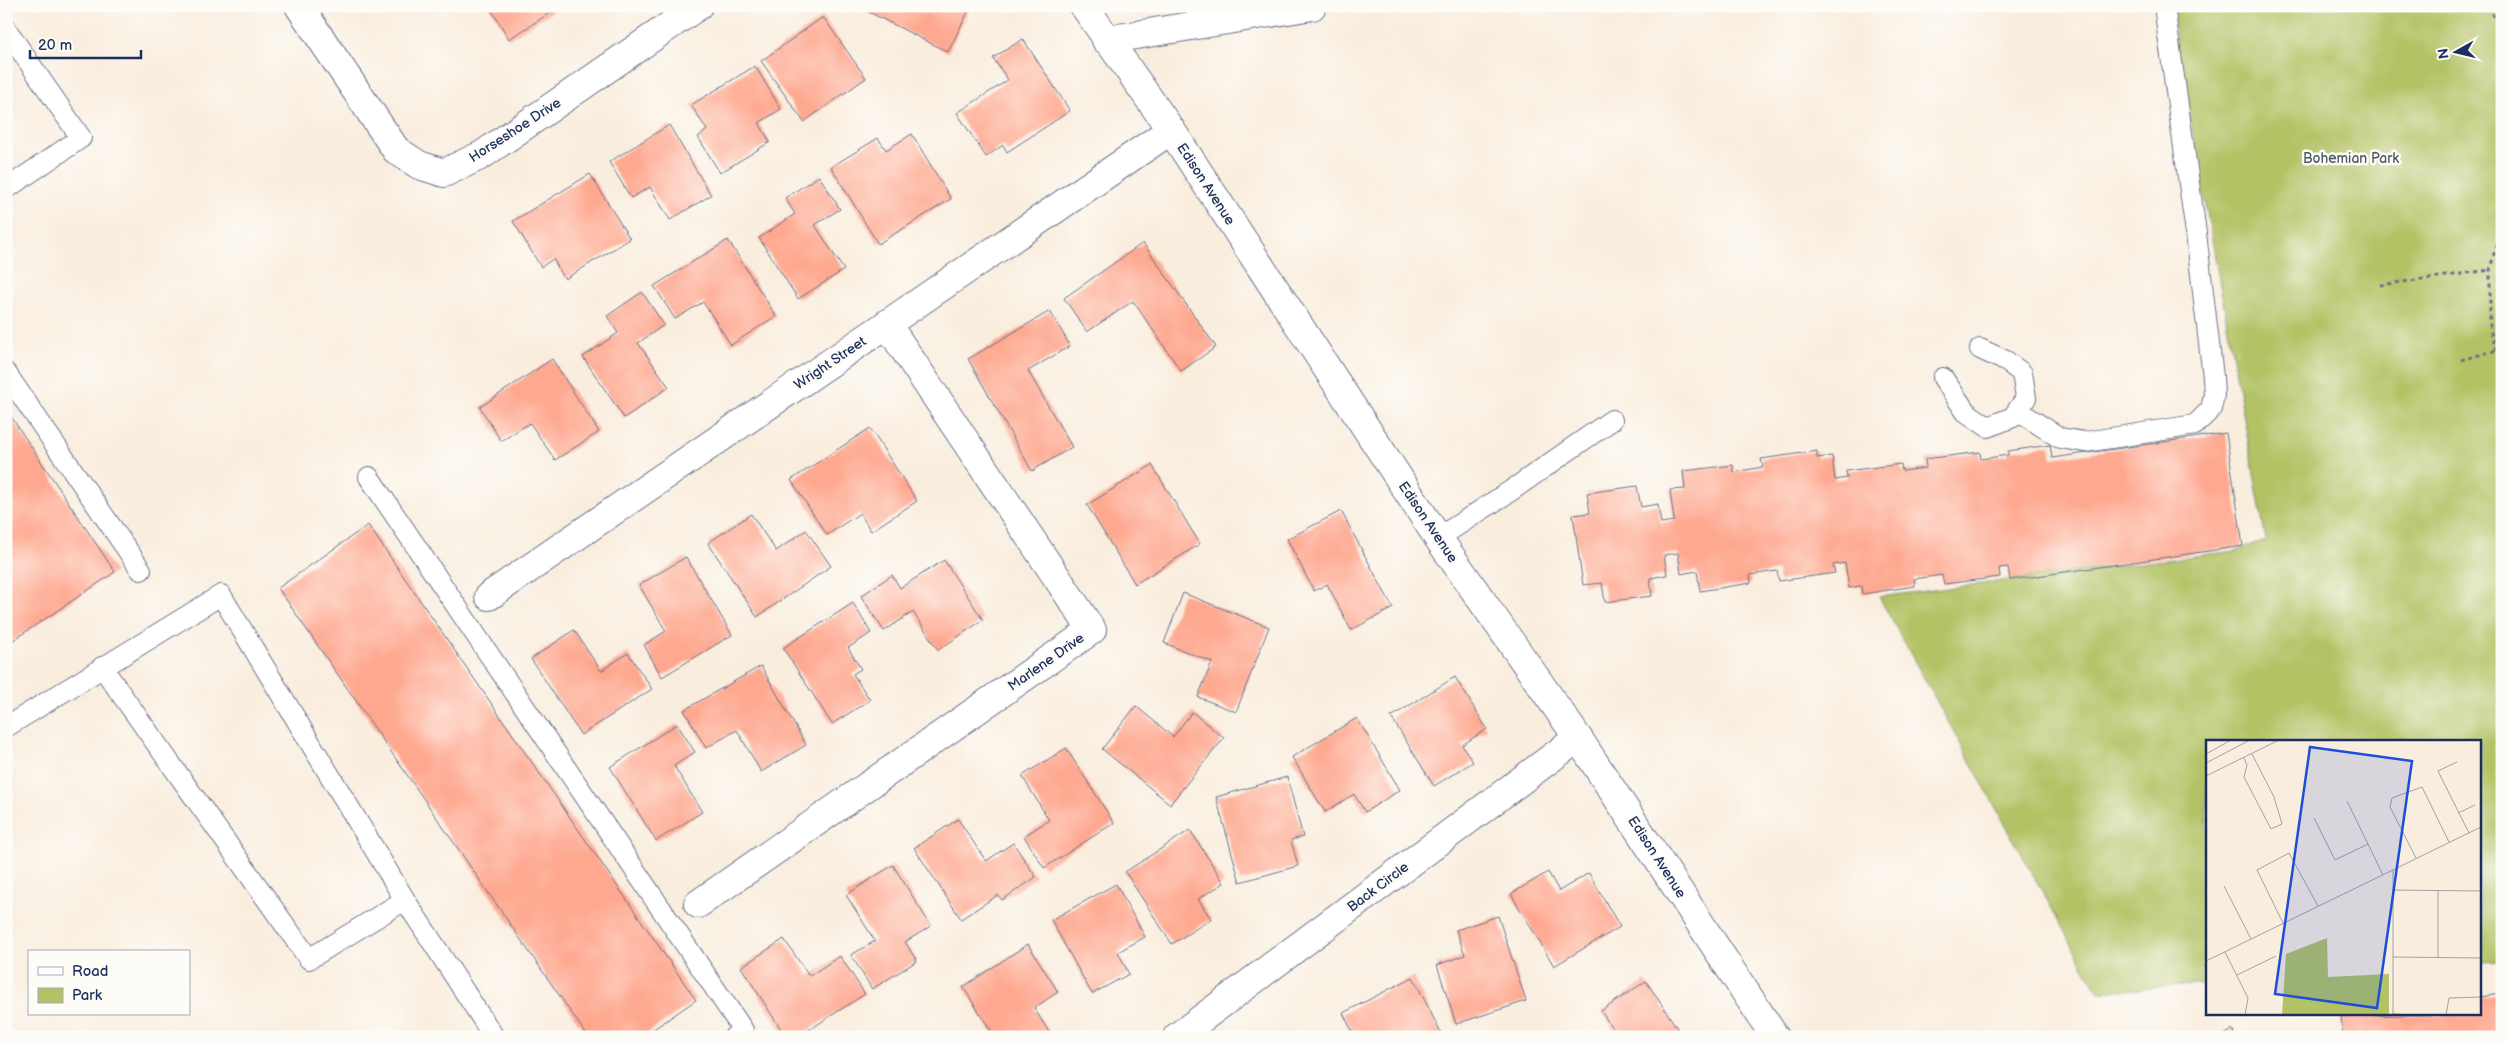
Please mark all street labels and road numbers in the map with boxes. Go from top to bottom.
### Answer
street label: Horseshoe Drive [466,94,564,166]
street label: Edison Avenue [1173,140,1239,228]
street label: Wright Street [791,332,870,393]
street label: Edison Avenue [1395,478,1461,566]
street label: Marlene Drive [1005,629,1087,695]
street label: Edison Avenue [1624,813,1690,901]
street label: Back Circle [1344,858,1412,916]

